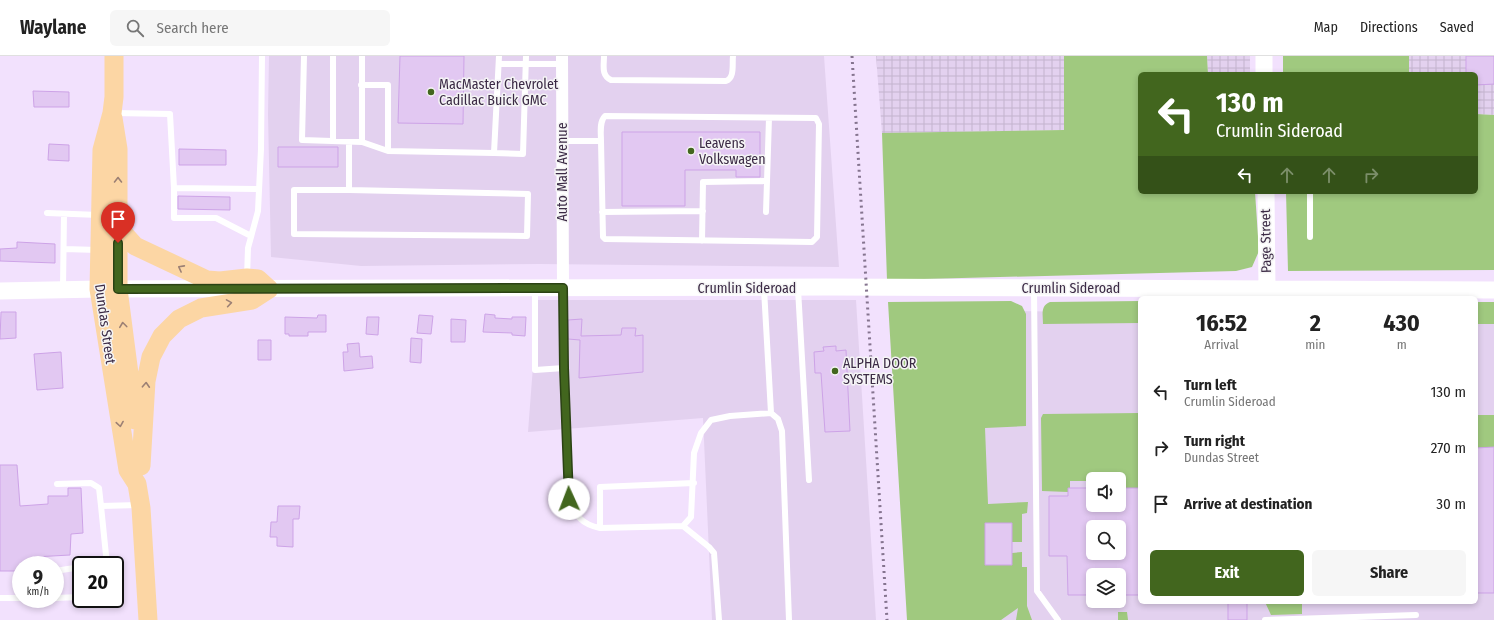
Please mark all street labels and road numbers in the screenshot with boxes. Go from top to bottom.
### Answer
street label: Auto Mall Avenue [554,122,571,222]
street label: Page Street [1257,208,1275,273]
street label: Crumlin Sideroad [698,280,796,297]
street label: Crumlin Sideroad [1022,280,1120,297]
street label: Dundas Street [91,283,119,366]

